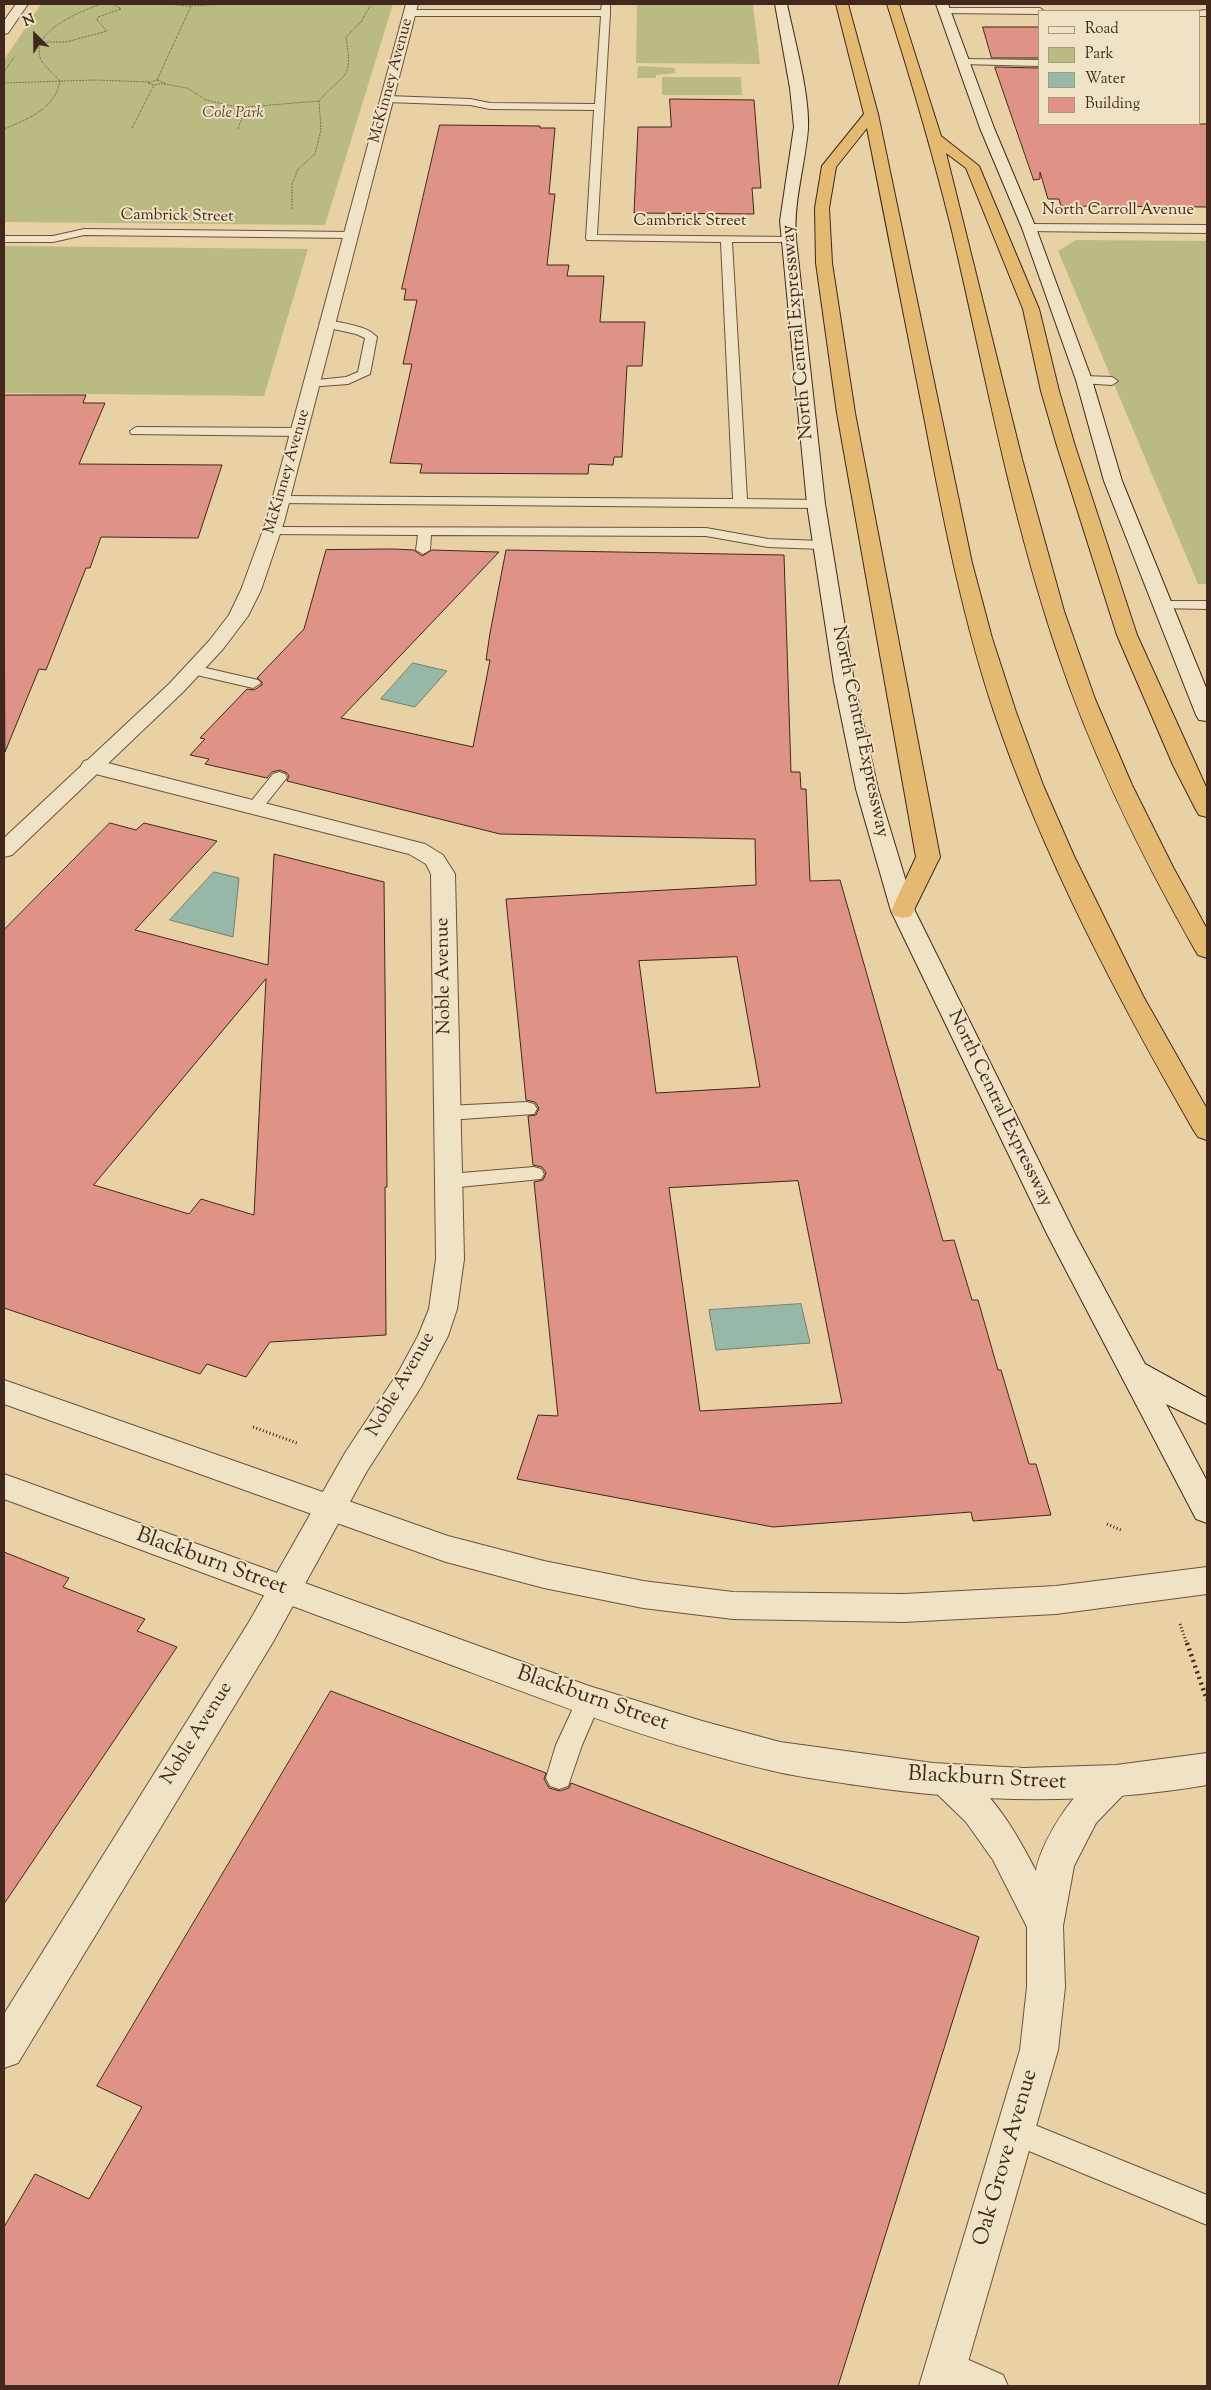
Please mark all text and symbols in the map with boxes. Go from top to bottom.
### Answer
north arrow [10,10,60,60]
text: N [20,10,38,33]
legend [1038,10,1201,125]
street label: McKinney Avenue [366,16,418,146]
text: Road [1085,19,1119,40]
text: Park [1085,44,1114,65]
text: Water [1085,69,1125,90]
text: Building [1085,94,1140,115]
park label: Cole Park [202,104,264,124]
street label: North Carroll Avenue [1042,201,1194,221]
street label: Cambrick Street [120,206,234,228]
street label: Cambrick Street [634,212,746,232]
street label: North Central Expressway [778,223,820,441]
street label: McKinney Avenue [261,408,315,536]
street label: North Central Expressway [825,624,893,840]
street label: Noble Avenue [433,917,457,1035]
street label: North Central Expressway [941,1007,1057,1211]
street label: Noble Avenue [363,1329,441,1441]
street label: Blackburn Street [132,1523,290,1603]
street label: Blackburn Street [513,1662,671,1738]
street label: Noble Avenue [157,1678,239,1790]
street label: Blackburn Street [907,1763,1067,1797]
street label: Oak Grove Avenue [969,2067,1045,2249]

